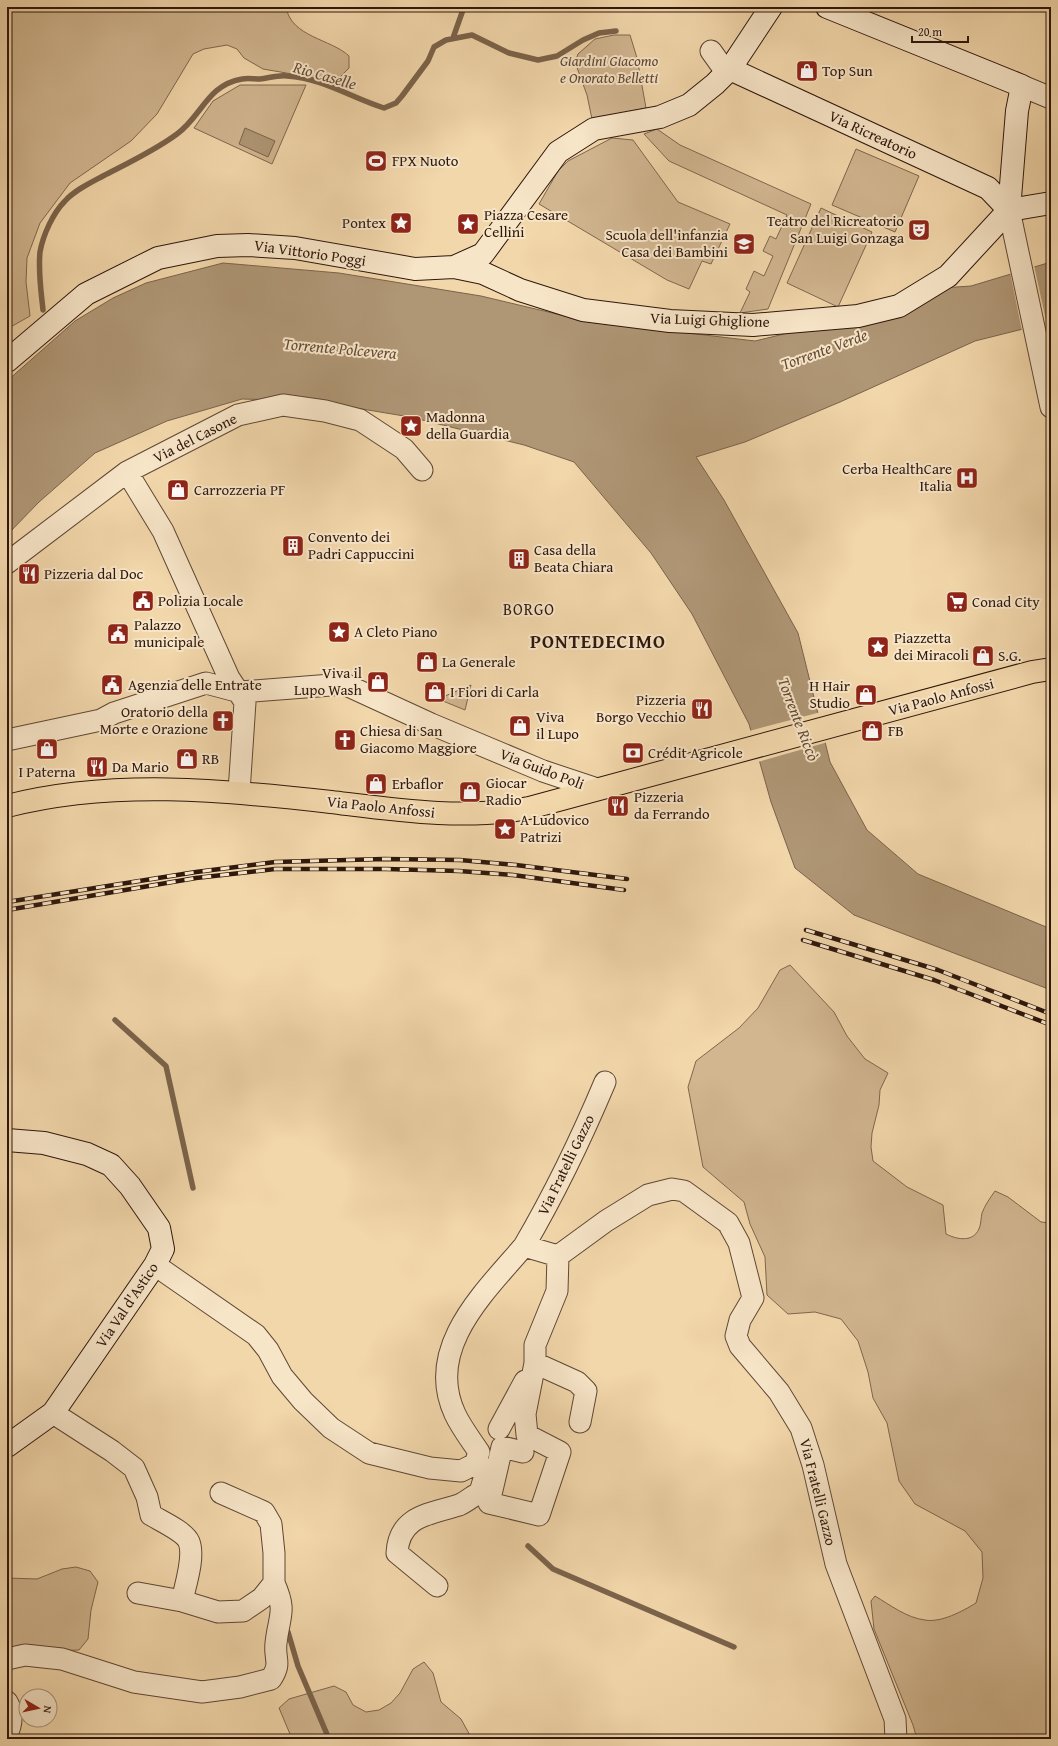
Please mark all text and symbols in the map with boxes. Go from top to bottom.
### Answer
scale bar [912,18,968,44]
text: 20 m [918,23,942,40]
park label: Giardini Giacomo e Onorato Belletti [560,50,659,88]
water label: Rio Caselle [290,54,360,96]
shop icon: Top Sun [794,58,820,84]
place label: Top Sun [822,60,873,81]
street label: Via Ricreatorio [826,105,921,164]
sports icon: FPX Nuoto [363,148,389,174]
place label: FPX Nuoto [392,150,459,171]
place label: Piazza Cesare Cellini [484,204,568,242]
place icon: Pontex [388,210,414,236]
place label: Teatro del Ricreatorio San Luigi Gonzaga [767,210,904,248]
place icon: Piazza Cesare Cellini [455,211,481,237]
place label: Pontex [342,212,386,233]
theatre icon: Teatro del Ricreatorio San Luigi Gonzaga [906,217,932,243]
place label: Scuola dell'infanzia Casa dei Bambini [606,224,728,262]
school or university icon: Scuola dell'infanzia Casa dei Bambini [731,231,757,257]
street label: Via Vittorio Poggi [253,234,367,271]
street label: Via Luigi Ghiglione [650,307,770,332]
water label: Torrente Verde [777,322,871,376]
water label: Torrente Polcevera [282,331,398,365]
place label: Madonna della Guardia [426,406,509,444]
street label: Via del Casone [149,407,240,468]
place icon: Madonna della Guardia [398,413,424,439]
place label: Cerba HealthCare Italia [842,458,952,496]
hospital icon: Cerba HealthCare Italia [954,465,980,491]
shop icon: Carrozzeria PF [165,477,191,503]
place label: Carrozzeria PF [194,479,285,500]
place label: Convento dei Padri Cappuccini [308,526,415,564]
building icon: Convento dei Padri Cappuccini [280,533,306,559]
place label: Casa della Beata Chiara [534,539,613,577]
building icon: Casa della Beata Chiara [506,546,532,572]
restaurant icon: Pizzeria dal Doc [16,561,42,587]
place label: Pizzeria dal Doc [44,563,144,584]
public building icon: Polizia Locale [130,588,156,614]
supermarket icon: Conad City [944,589,970,615]
place label: Polizia Locale [158,590,243,611]
place label: Conad City [972,591,1040,612]
district label: BORGO [503,597,555,621]
place label: Palazzo municipale [134,614,204,652]
place icon: A Cleto Piano [326,619,352,645]
public building icon: Palazzo municipale [105,621,131,647]
place label: A Cleto Piano [354,621,438,642]
district label: PONTEDECIMO [530,627,666,655]
place label: Piazzetta dei Miracoli [894,627,969,665]
place icon: Piazzetta dei Miracoli [865,634,891,660]
shop icon: S.G. [970,643,996,669]
place label: S.G. [998,645,1021,666]
shop icon: La Generale [414,649,440,675]
place label: La Generale [442,651,515,672]
place label: Viva il Lupo Wash [294,662,363,700]
shop icon: Viva il Lupo Wash [365,669,391,695]
public building icon: Agenzia delle Entrate [99,672,125,698]
street label: Via Paolo Anfossi [886,672,996,721]
place label: Agenzia delle Entrate [128,674,262,695]
water label: Torrente Riccò [772,674,826,764]
place label: H Hair Studio [809,675,850,713]
shop icon: I Fiori di Carla [422,679,448,705]
place label: I Fiori di Carla [450,681,539,702]
shop icon: H Hair Studio [853,682,879,708]
place label: Pizzeria Borgo Vecchio [596,689,686,727]
restaurant icon: Pizzeria Borgo Vecchio [689,696,715,722]
place label: Oratorio della Morte e Orazione [100,701,208,739]
place label: Viva il Lupo [536,706,579,744]
church icon: Oratorio della Morte e Orazione [210,708,236,734]
shop icon: Viva il Lupo [507,713,533,739]
shop icon: FB [859,718,885,744]
place label: Chiesa di San Giacomo Maggiore [360,720,477,758]
place label: FB [888,720,904,741]
church icon: Chiesa di San Giacomo Maggiore [332,727,358,753]
shop icon: I Paterna [34,736,60,762]
bank icon: Crédit Agricole [620,740,646,766]
place label: Crédit Agricole [648,742,743,763]
street label: Via Guido Poli [497,743,587,794]
shop icon: RB [174,746,200,772]
place label: RB [202,748,219,769]
restaurant icon: Da Mario [84,754,110,780]
place label: Da Mario [112,756,169,777]
place label: I Paterna [18,761,76,782]
shop icon: Erbaflor [363,771,389,797]
place label: Giocar Radio [486,772,527,810]
place label: Erbaflor [392,773,443,794]
shop icon: Giocar Radio [457,779,483,805]
place label: Pizzeria da Ferrando [634,786,710,824]
street label: Via Paolo Anfossi [326,790,436,823]
restaurant icon: Pizzeria da Ferrando [605,793,631,819]
place label: A Ludovico Patrizi [520,809,590,847]
place icon: A Ludovico Patrizi [492,816,518,842]
street label: Via Fratelli Gazzo [532,1111,599,1219]
street label: Via Val d'Astico [90,1258,163,1352]
street label: Via Fratelli Gazzo [795,1436,842,1548]
north arrow [18,1688,58,1728]
text: N [39,1705,56,1715]

